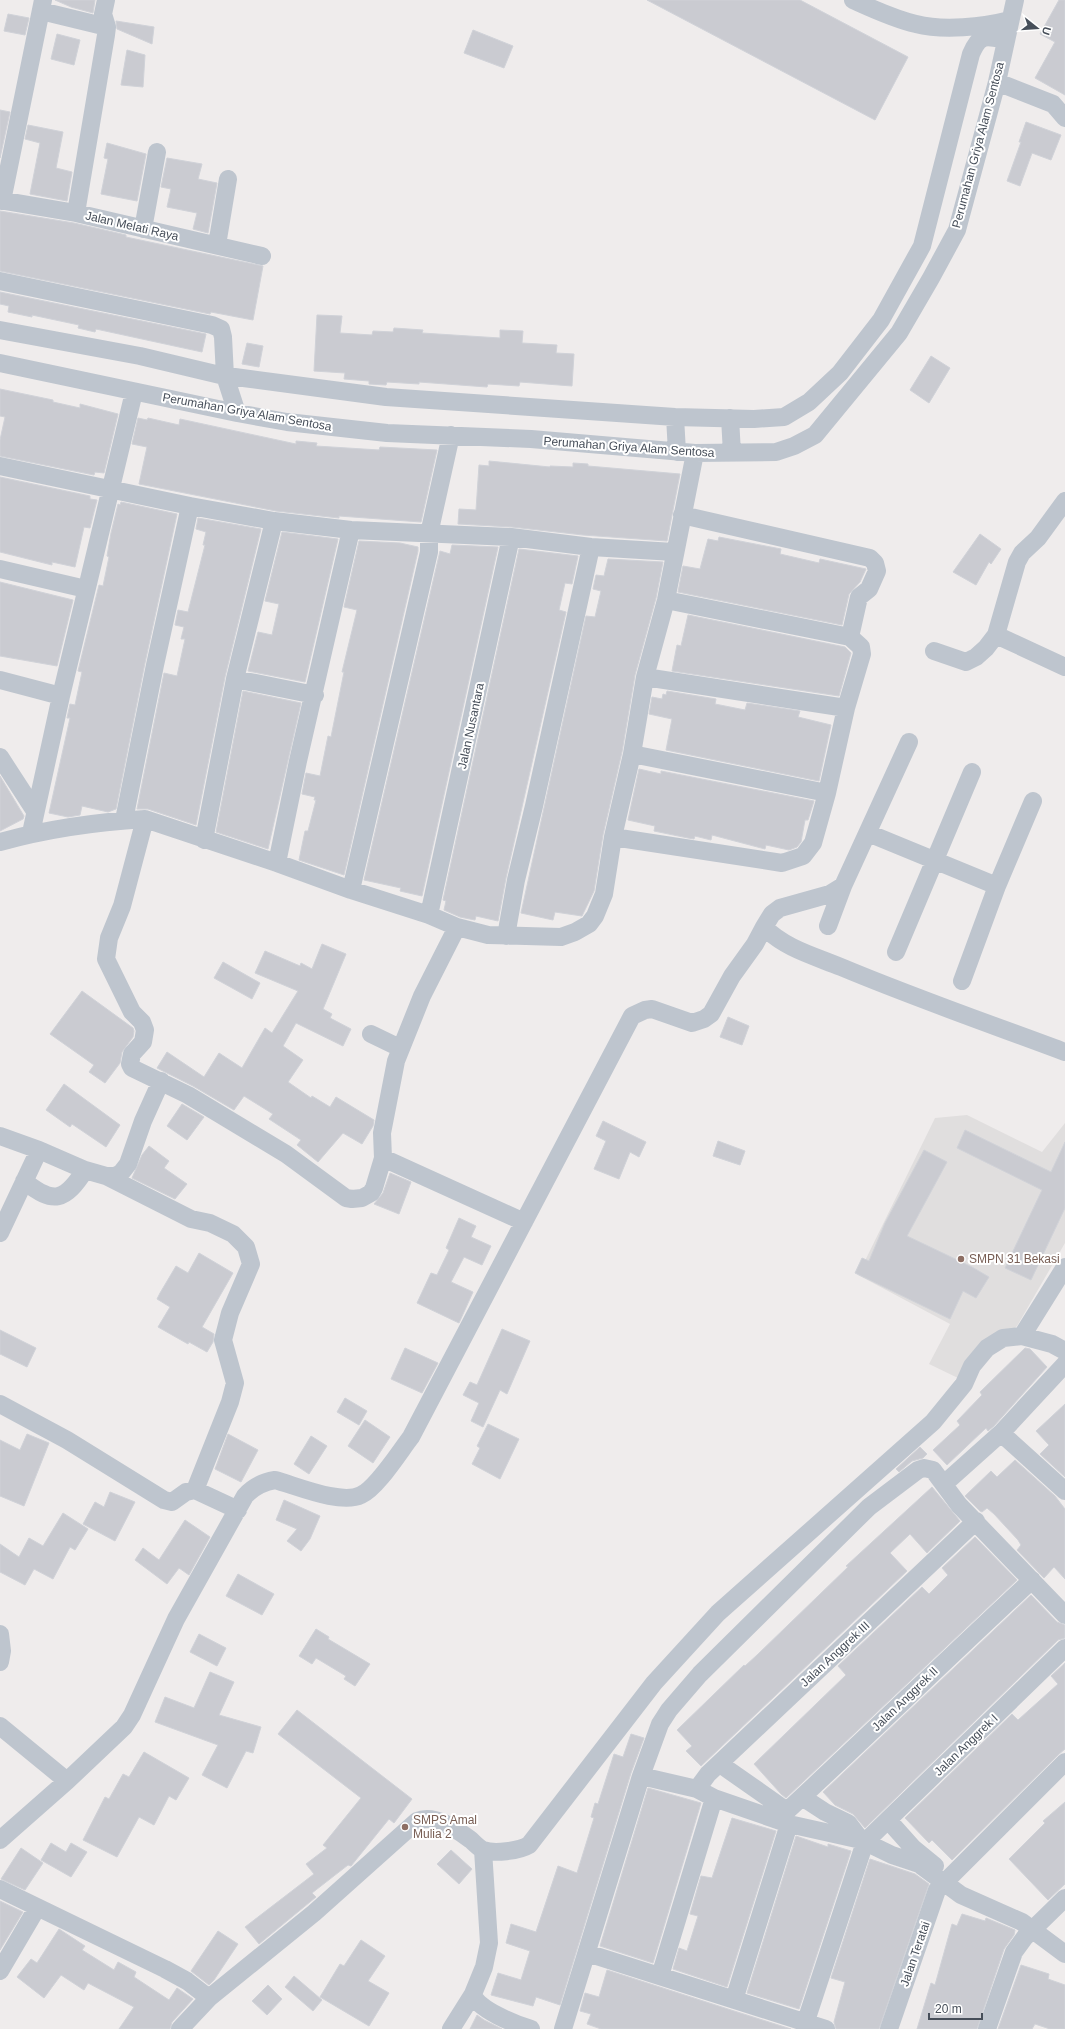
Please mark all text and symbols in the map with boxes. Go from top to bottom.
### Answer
north arrow [1017,8,1057,48]
text: U [1040,25,1053,37]
street label: Perumahan Griya Alam Sentosa [949,60,1007,230]
street label: Jalan Melati Raya [84,208,180,244]
street label: Perumahan Griya Alam Sentosa [161,390,333,434]
street label: Perumahan Griya Alam Sentosa [543,434,715,460]
street label: Jalan Nusantara [455,681,487,770]
place label: SMPN 31 Bekasi [969,1252,1060,1266]
marker: SMPN 31 Bekasi [956,1254,966,1264]
street label: Jalan Anggrek III [798,1618,872,1690]
street label: Jalan Anggrek II [869,1664,941,1734]
street label: Jalan Anggrek I [931,1711,1001,1779]
place label: SMPS Amal Mulia 2 [413,1813,477,1841]
marker: SMPS Amal Mulia 2 [400,1822,410,1832]
street label: Jalan Teratai [897,1920,933,1988]
scale bar [929,1995,982,2021]
text: 20 m [935,2002,962,2016]

